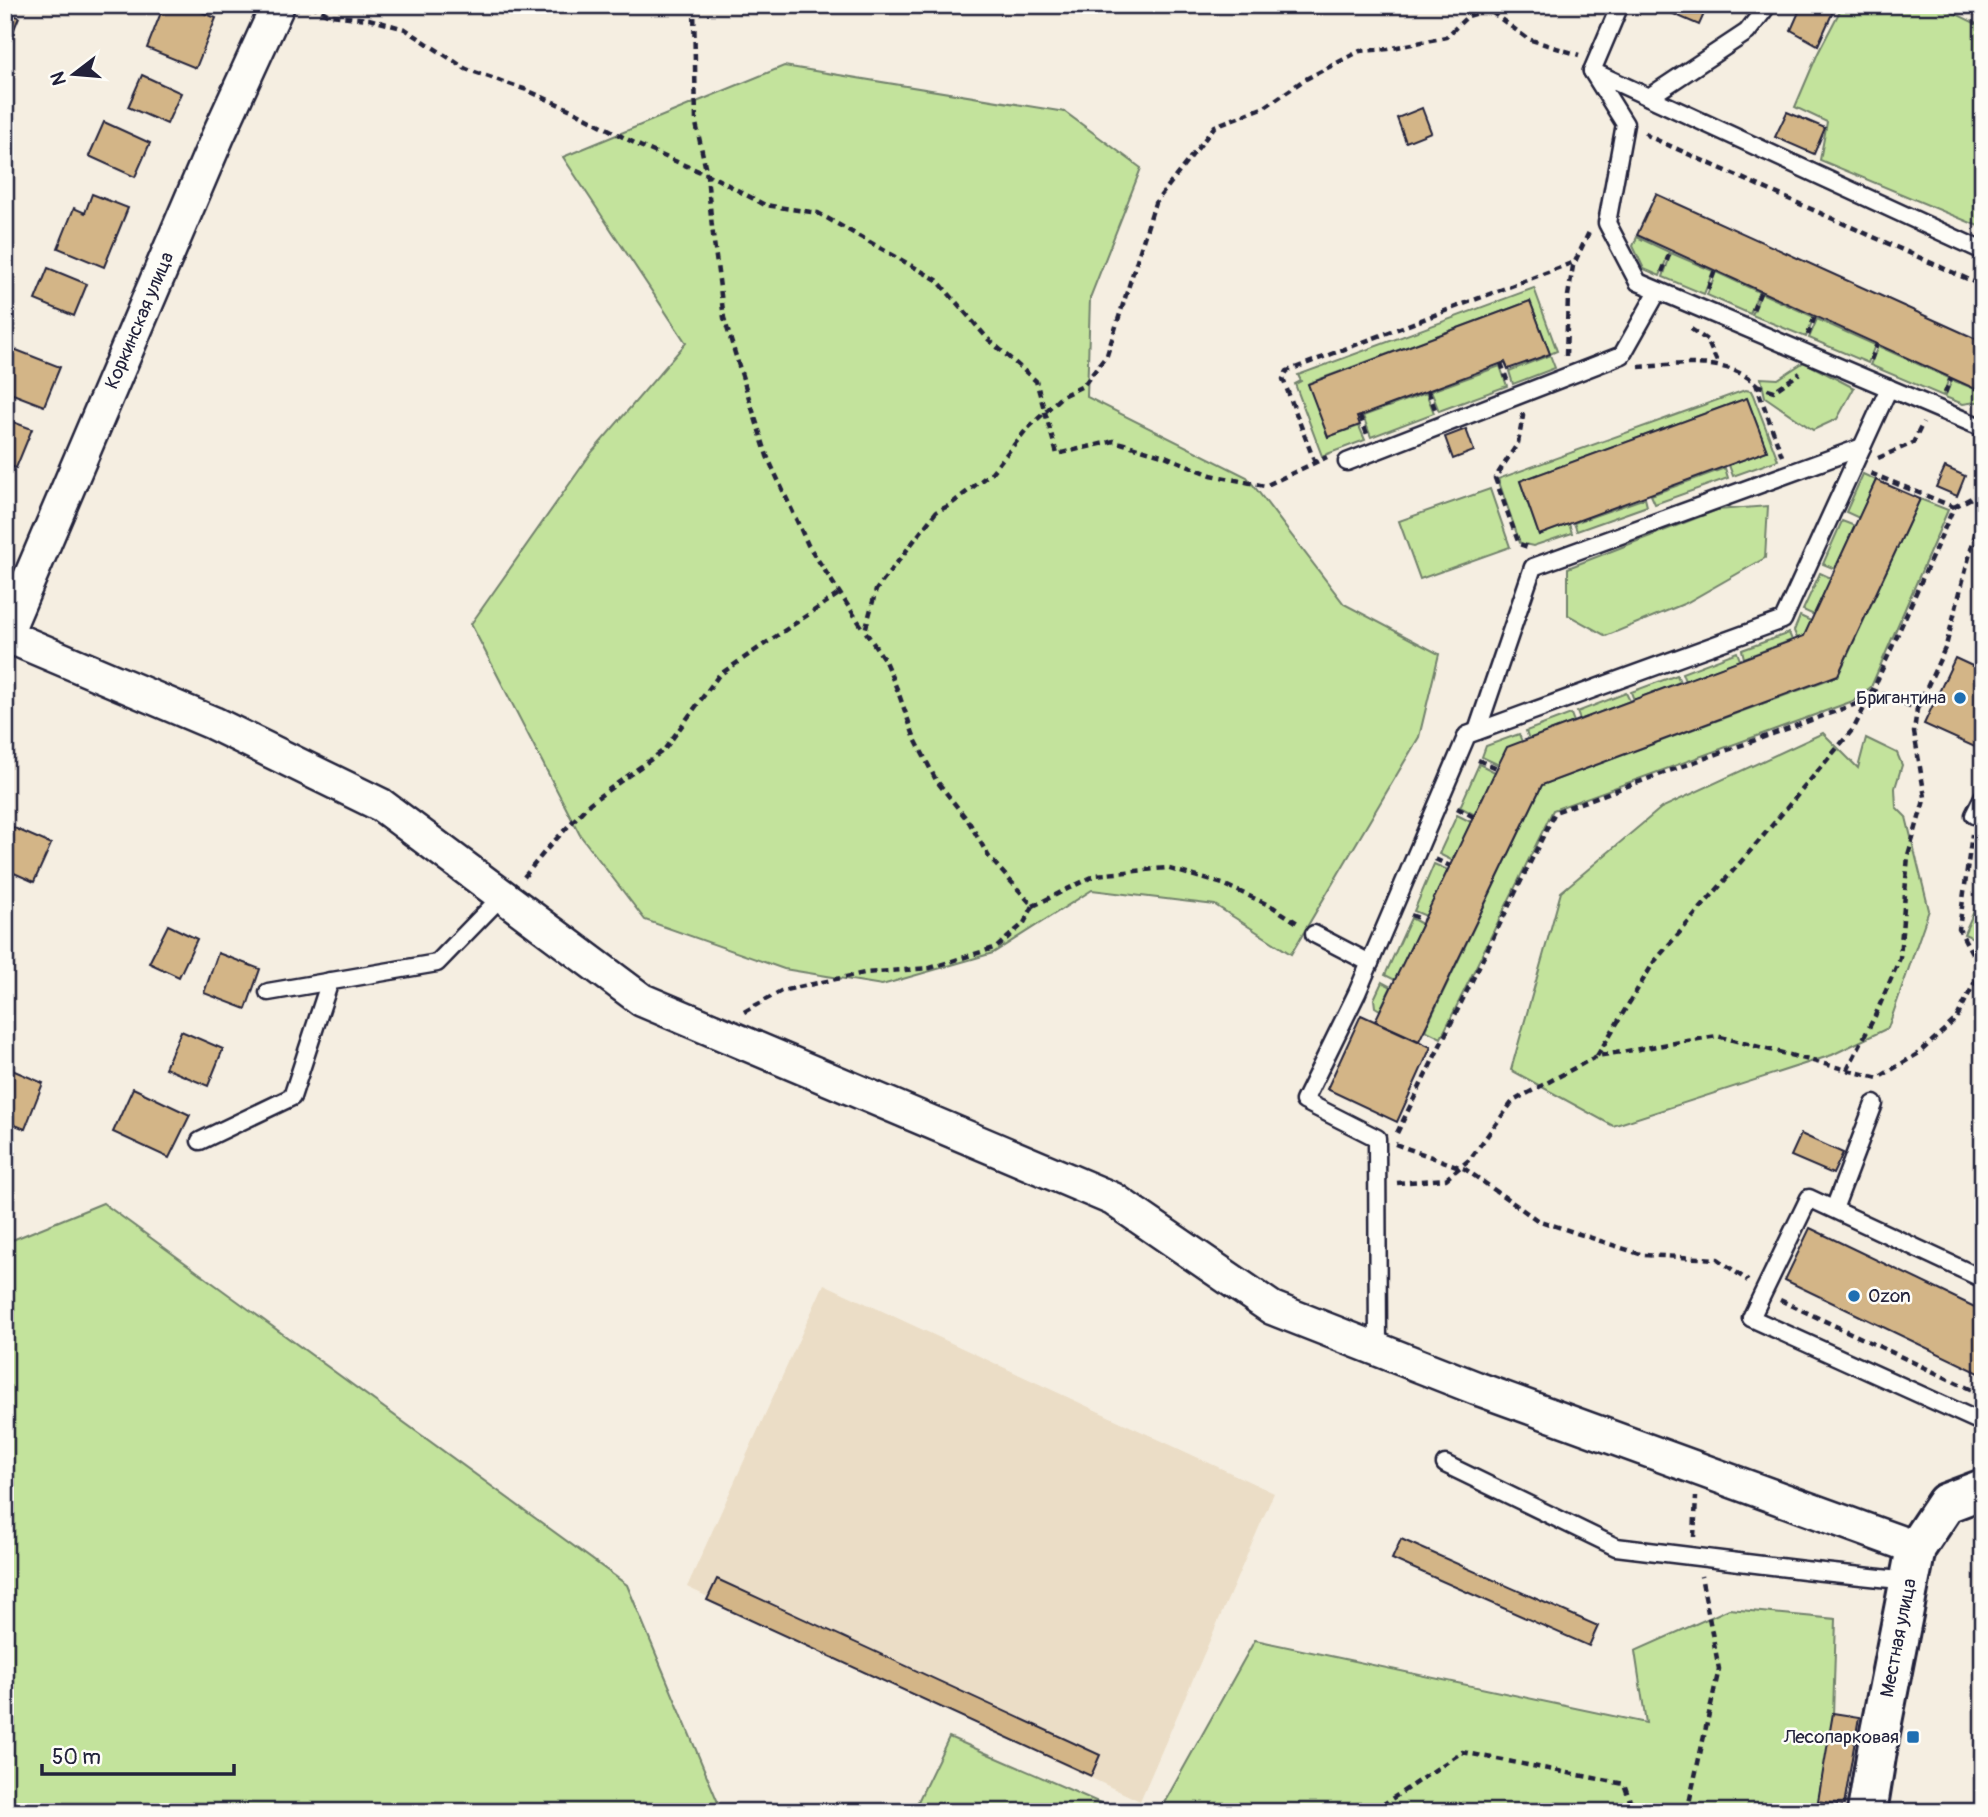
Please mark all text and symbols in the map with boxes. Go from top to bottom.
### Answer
north arrow [38,38,108,108]
text: N [45,69,72,88]
street label: Коркинская улица [100,248,179,393]
place label: Бригантина [1856,686,1946,710]
marker: Бригантина [1952,690,1968,706]
place label: Ozon [1868,1284,1911,1308]
marker: Ozon [1846,1288,1862,1304]
street label: Местная улица [1875,1576,1922,1699]
place label: Лесопарковая [1783,1725,1899,1749]
marker: Лесопарковая [1905,1729,1921,1745]
scale bar [42,1733,234,1777]
text: 50 m [52,1744,101,1771]

